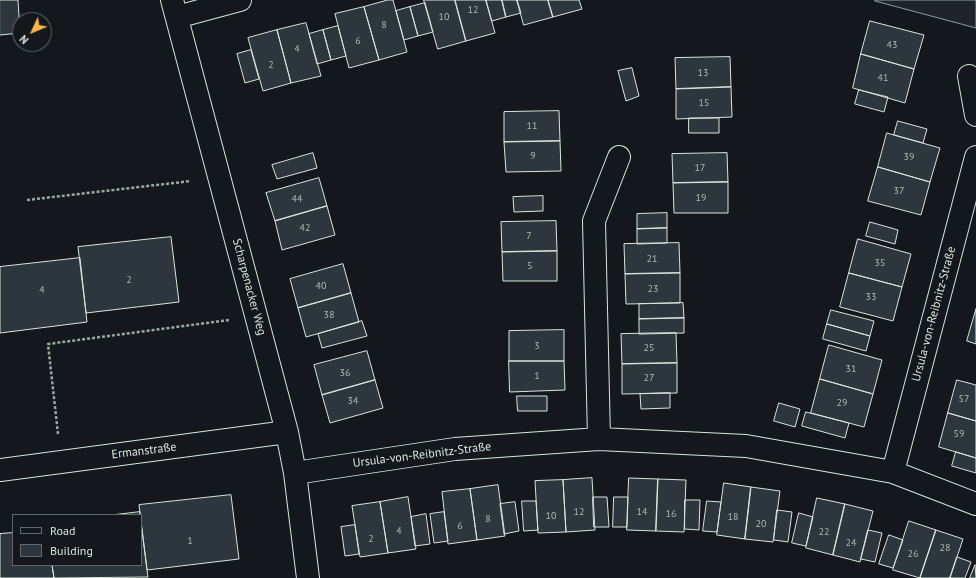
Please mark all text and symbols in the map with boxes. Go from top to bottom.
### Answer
house number: 12 [468,4,478,16]
house number: 10 [439,11,449,23]
north arrow [12,12,52,52]
house number: 8 [381,19,387,31]
text: N [17,32,32,47]
house number: 6 [355,35,361,47]
house number: 43 [887,39,897,51]
house number: 4 [294,43,300,55]
house number: 2 [268,59,274,71]
house number: 13 [698,67,708,79]
house number: 41 [878,72,888,84]
house number: 15 [699,97,709,109]
house number: 11 [527,120,537,132]
house number: 9 [530,150,536,162]
house number: 39 [904,151,914,163]
house number: 17 [695,162,705,174]
house number: 37 [894,185,904,197]
house number: 19 [696,192,706,204]
house number: 44 [292,193,302,205]
house number: 42 [300,222,310,234]
house number: 7 [526,230,532,242]
street label: Scharpenacker Weg [229,237,269,337]
street label: Ursula-von-Reibnitz-Straße [909,245,959,383]
house number: 21 [647,253,657,265]
house number: 35 [875,257,885,269]
house number: 5 [527,260,533,272]
house number: 2 [126,274,132,286]
house number: 40 [316,280,326,292]
house number: 23 [648,283,658,295]
house number: 4 [39,284,45,296]
house number: 33 [866,291,876,303]
house number: 38 [324,309,334,321]
house number: 3 [534,340,540,352]
house number: 25 [644,342,654,354]
house number: 31 [846,363,856,375]
house number: 36 [340,367,350,379]
house number: 1 [534,370,540,382]
house number: 27 [644,372,654,384]
house number: 57 [959,393,969,405]
house number: 34 [348,395,358,407]
house number: 29 [837,397,847,409]
house number: 59 [954,428,964,440]
street label: Ursula-von-Reibnitz-Straße [352,439,492,471]
street label: Ermanstraße [111,440,177,462]
house number: 12 [574,506,584,518]
house number: 14 [637,506,647,518]
house number: 16 [666,508,676,520]
house number: 10 [546,510,556,522]
house number: 18 [728,511,738,523]
house number: 8 [485,513,491,525]
legend [12,514,142,566]
house number: 20 [756,518,766,530]
house number: 6 [457,520,463,532]
text: Road [50,523,75,538]
house number: 4 [396,525,402,537]
house number: 22 [819,526,829,538]
house number: 2 [368,533,374,545]
house number: 1 [187,535,193,547]
house number: 24 [846,537,856,549]
house number: 28 [940,542,950,554]
text: Building [50,543,93,558]
house number: 26 [908,548,918,560]

